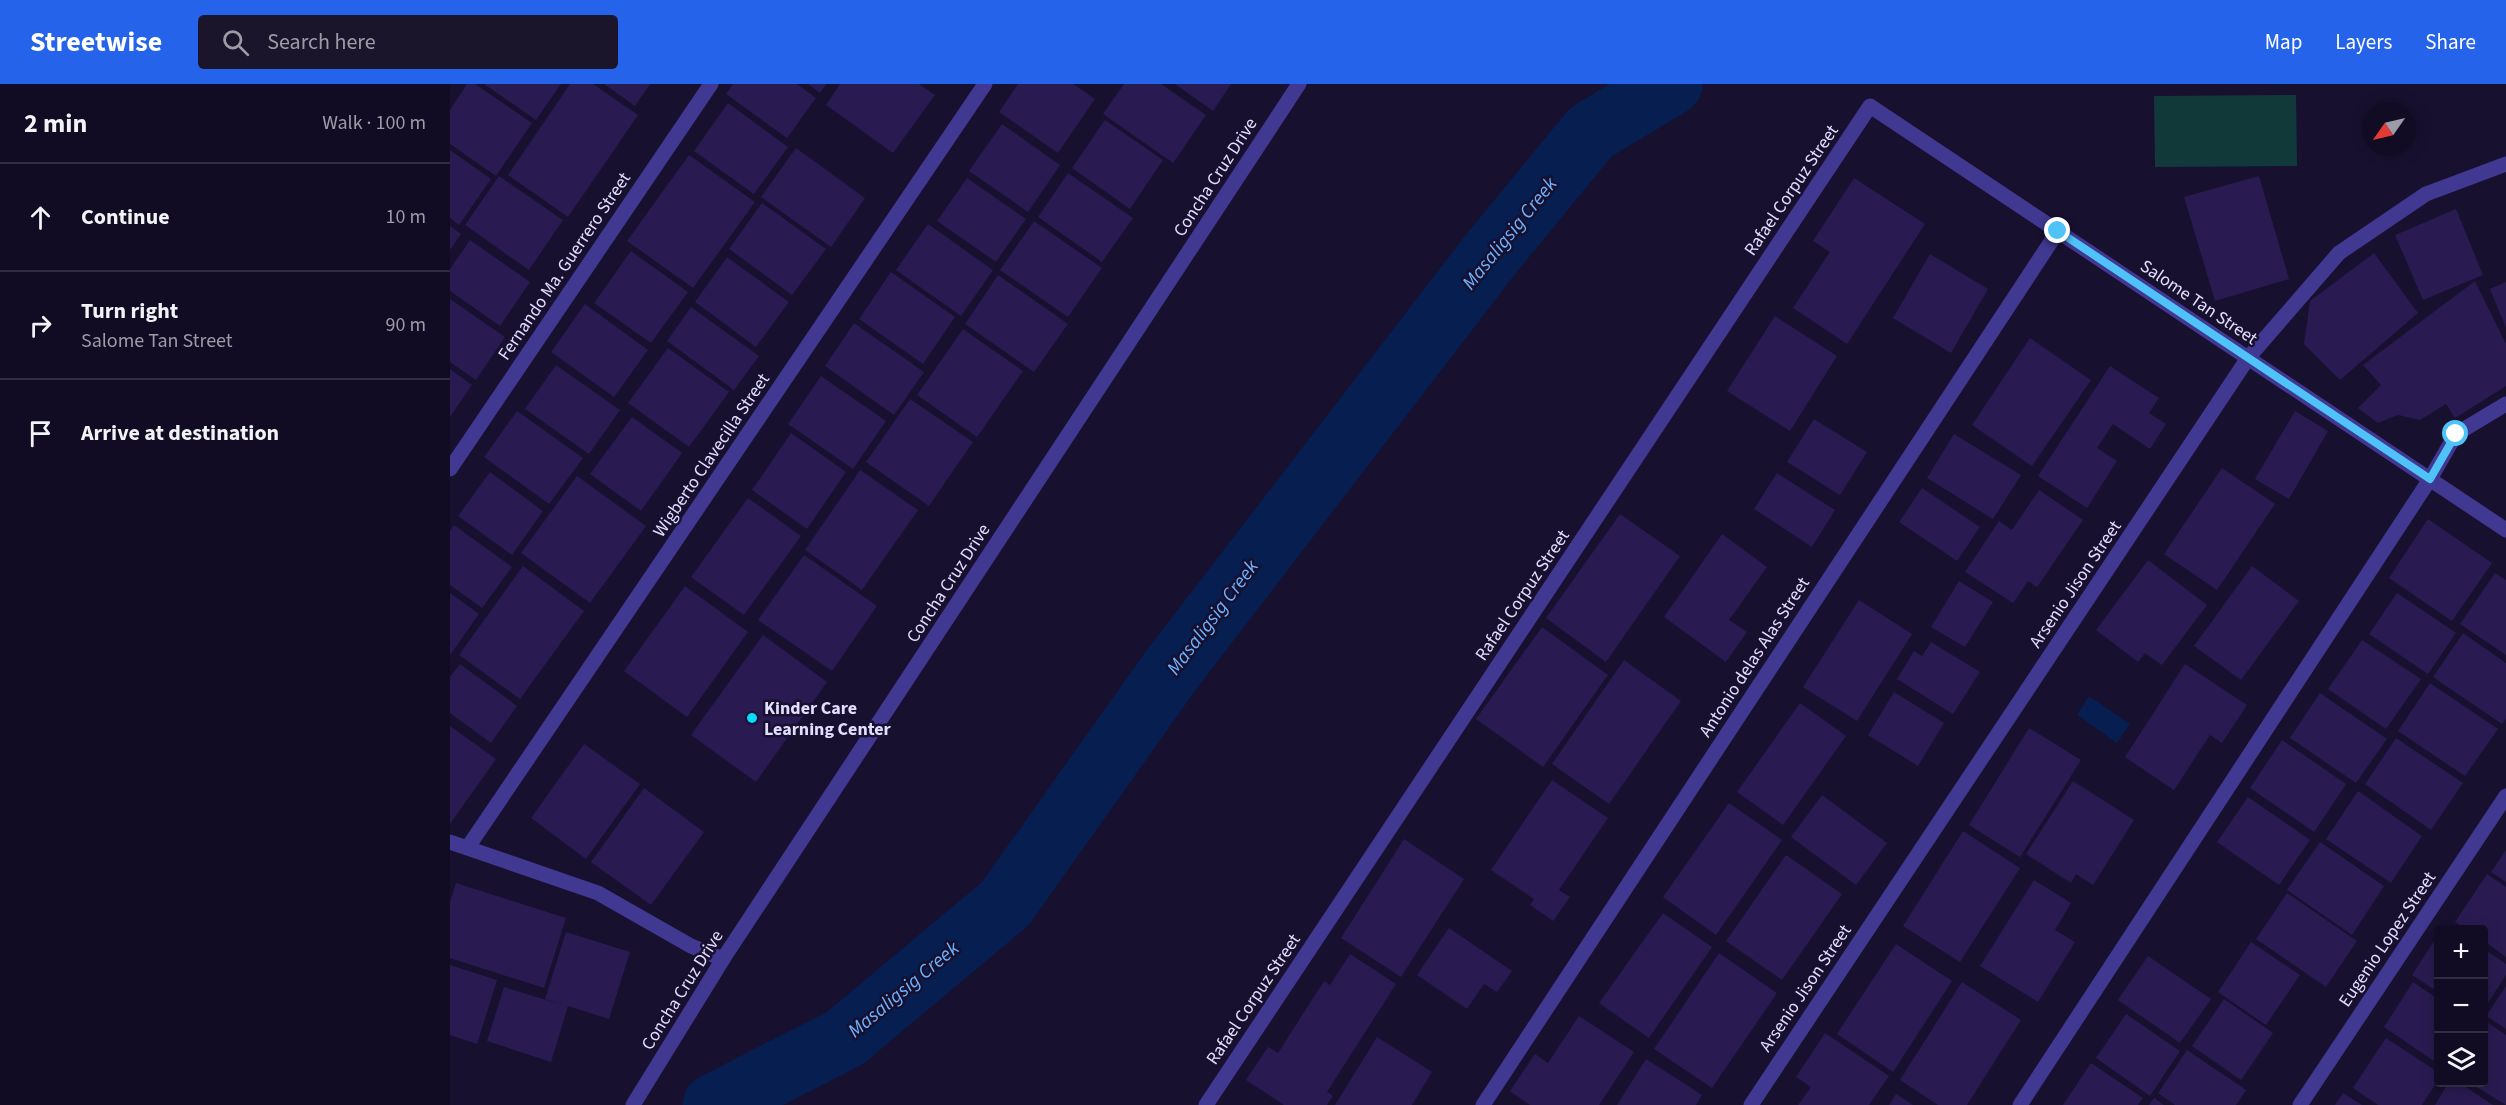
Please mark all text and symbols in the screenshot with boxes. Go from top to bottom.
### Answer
search box [198,15,618,69]
text: Streetwise [30,22,162,62]
icon: search [219,26,252,59]
text: Search here [267,26,376,58]
text: Map [2265,27,2302,57]
text: Layers [2335,27,2392,57]
text: Share [2425,27,2476,57]
north arrow [2362,102,2416,156]
text: 2 min [24,105,87,142]
text: Walk · 100 m [322,109,426,137]
street label: Concha Cruz Drive [1168,113,1263,242]
street label: Rafael Corpuz Street [1738,120,1844,261]
street label: Fernando Ma. Guerrero Street [492,167,637,365]
water label: Masaligsig Creek [1456,171,1564,296]
icon: ahead [24,201,57,234]
text: Continue [81,201,170,233]
text: 10 m [386,203,426,231]
route end [2044,217,2070,243]
street label: Salome Tan Street [2135,254,2262,351]
text: Turn right [81,295,178,327]
icon: right [24,309,57,342]
text: 90 m [386,311,426,339]
text: Salome Tan Street [81,327,233,355]
street label: Wigberto Clavecilla Street [647,368,776,542]
icon: arrive [24,417,57,450]
text: Arrive at destination [81,417,279,449]
route start [2442,420,2468,446]
street label: Arsenio Jison Street [2023,516,2127,653]
street label: Concha Cruz Drive [901,519,996,648]
street label: Rafael Corpuz Street [1469,525,1575,666]
water label: Masaligsig Creek [1160,554,1266,681]
street label: Antonio delas Alas Street [1693,572,1816,742]
place label: Kinder Care Learning Center [764,696,892,742]
marker: Kinder Care Learning Center [745,711,759,725]
street label: Eugenio Lopez Street [2333,867,2442,1012]
street label: Arsenio Jison Street [1753,920,1857,1057]
street label: Concha Cruz Drive [635,925,729,1055]
map controls [2434,925,2488,1087]
button: + [2434,925,2488,979]
street label: Rafael Corpuz Street [1200,929,1306,1070]
water label: Masaligsig Creek [842,935,966,1045]
button: − [2434,979,2488,1033]
button: layers [2434,1033,2488,1087]

